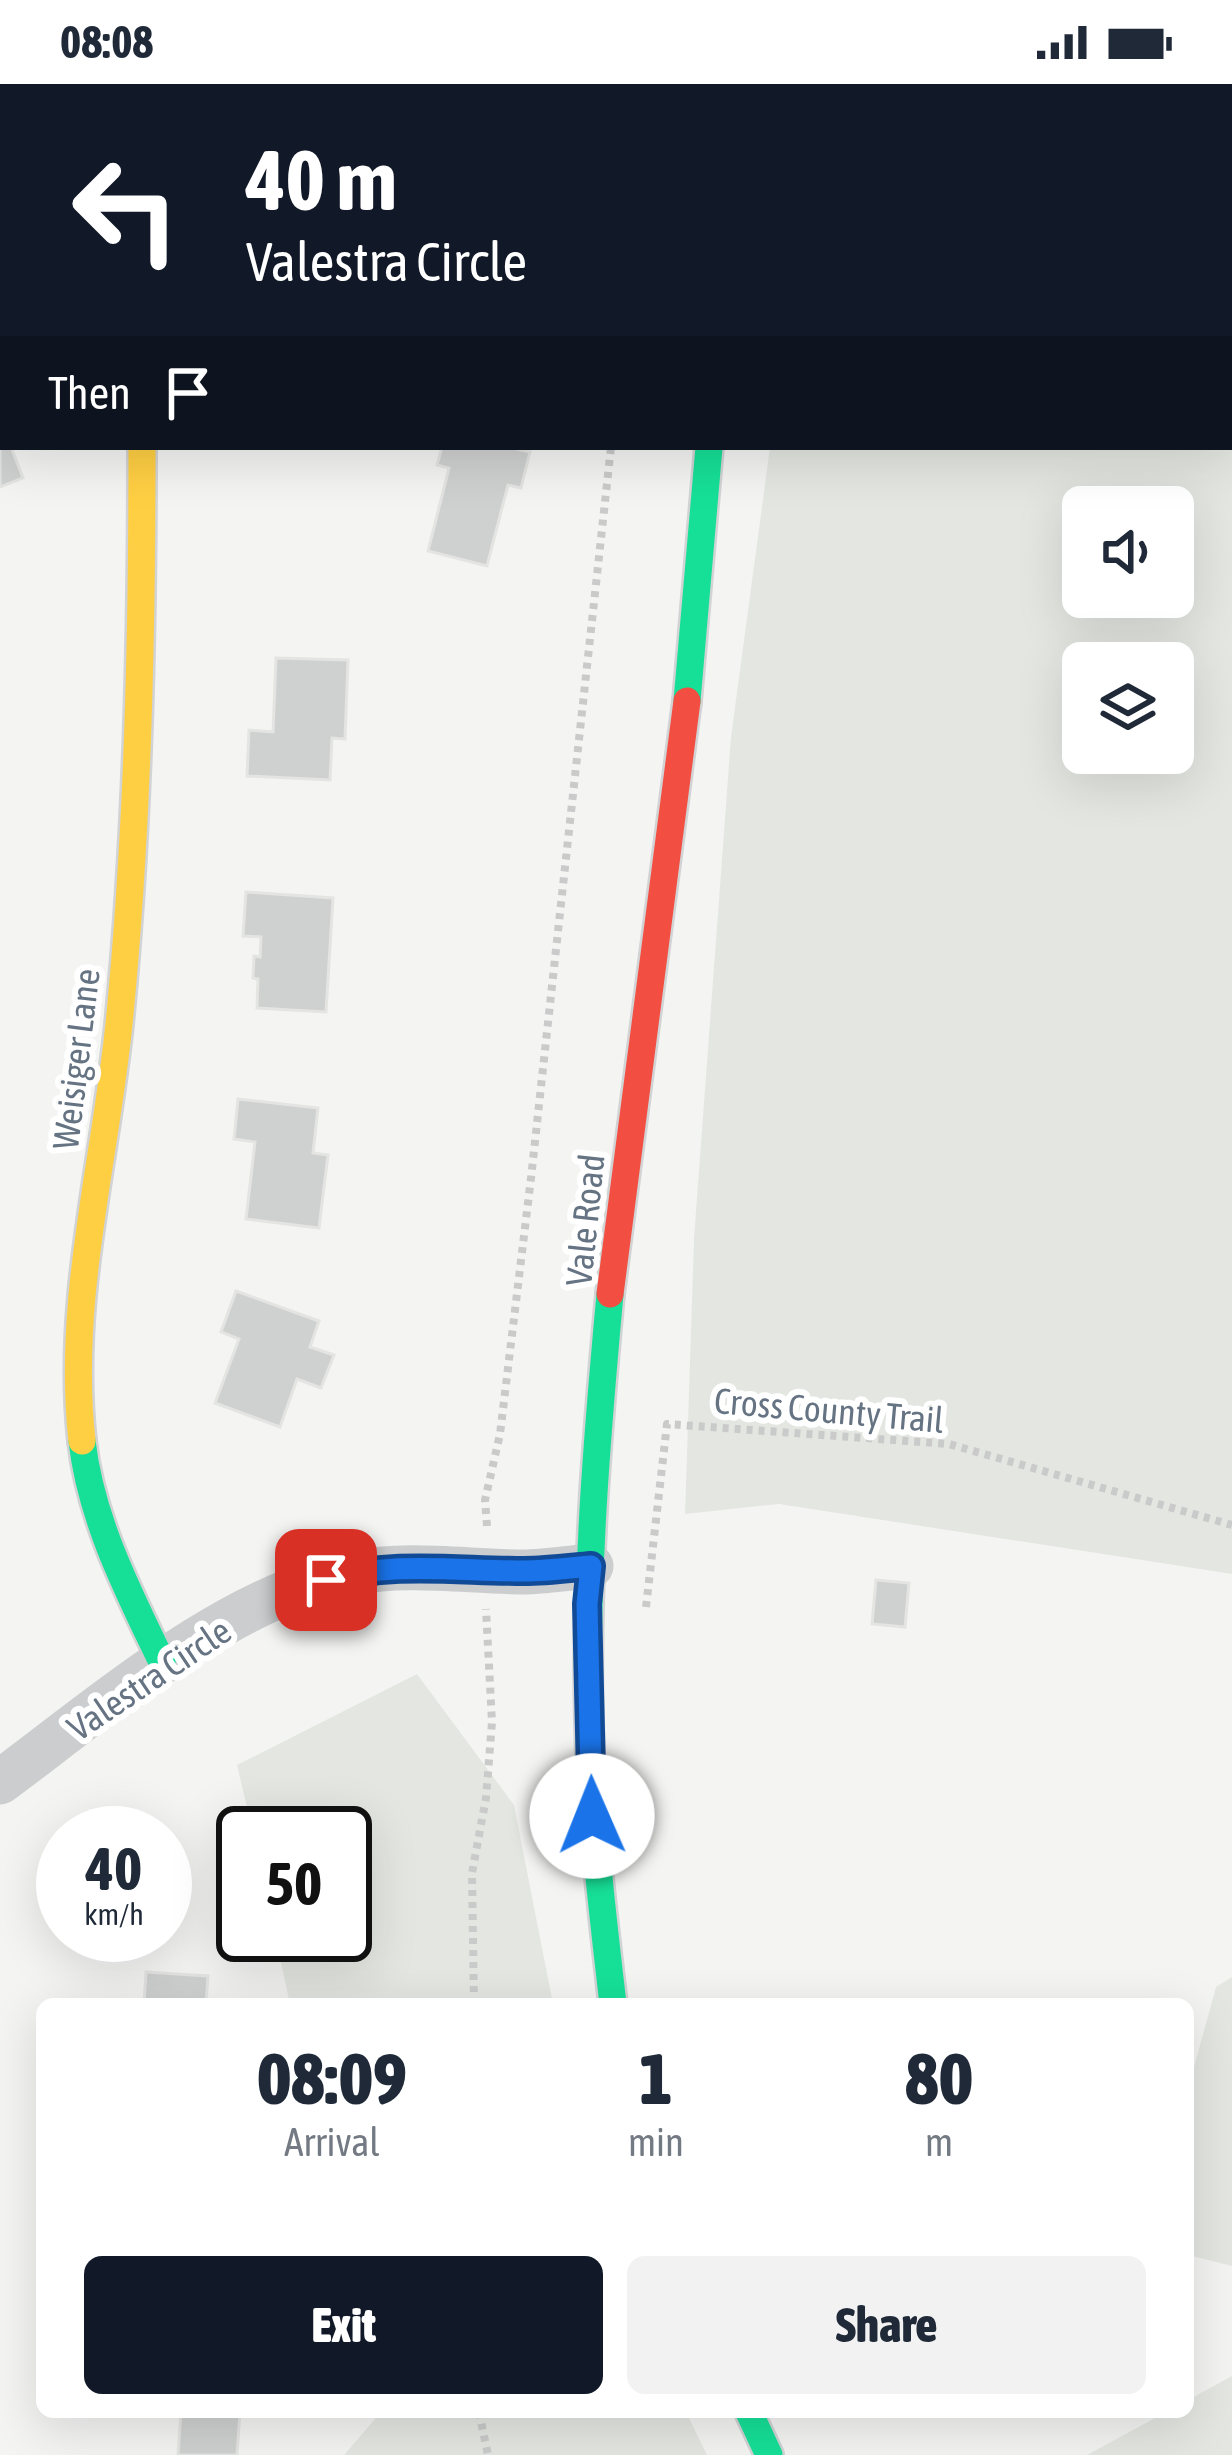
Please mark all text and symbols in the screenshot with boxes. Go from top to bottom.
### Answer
text: 08:08 [60,16,154,68]
icon: left [48,132,204,288]
text: 40 m [246,132,397,228]
text: Valestra Circle [246,231,527,292]
icon: arrive [155,360,221,426]
text: Then [48,367,131,419]
map controls [1062,486,1194,774]
button: sound [1062,486,1194,618]
button: layers [1062,642,1194,774]
street label: Weisiger Lane [44,966,108,1152]
street label: Vale Road [557,1152,613,1288]
street label: Cross County Trail [712,1379,946,1441]
pin [275,1529,377,1631]
icon: arrive [293,1547,359,1613]
street label: Valestra Circle [60,1609,238,1749]
position arrow [529,1753,655,1879]
speed limit sign: 50 [216,1806,372,1962]
text: 40 [86,1834,142,1903]
text: km/h [84,1897,144,1931]
text: 08:09 [257,2037,407,2119]
text: 1 [639,2037,673,2119]
text: 80 [905,2037,973,2119]
text: Arrival [284,2120,380,2164]
text: min [628,2120,684,2164]
text: m [925,2120,953,2164]
button: Exit [84,2256,603,2394]
button: Share [627,2256,1146,2394]

